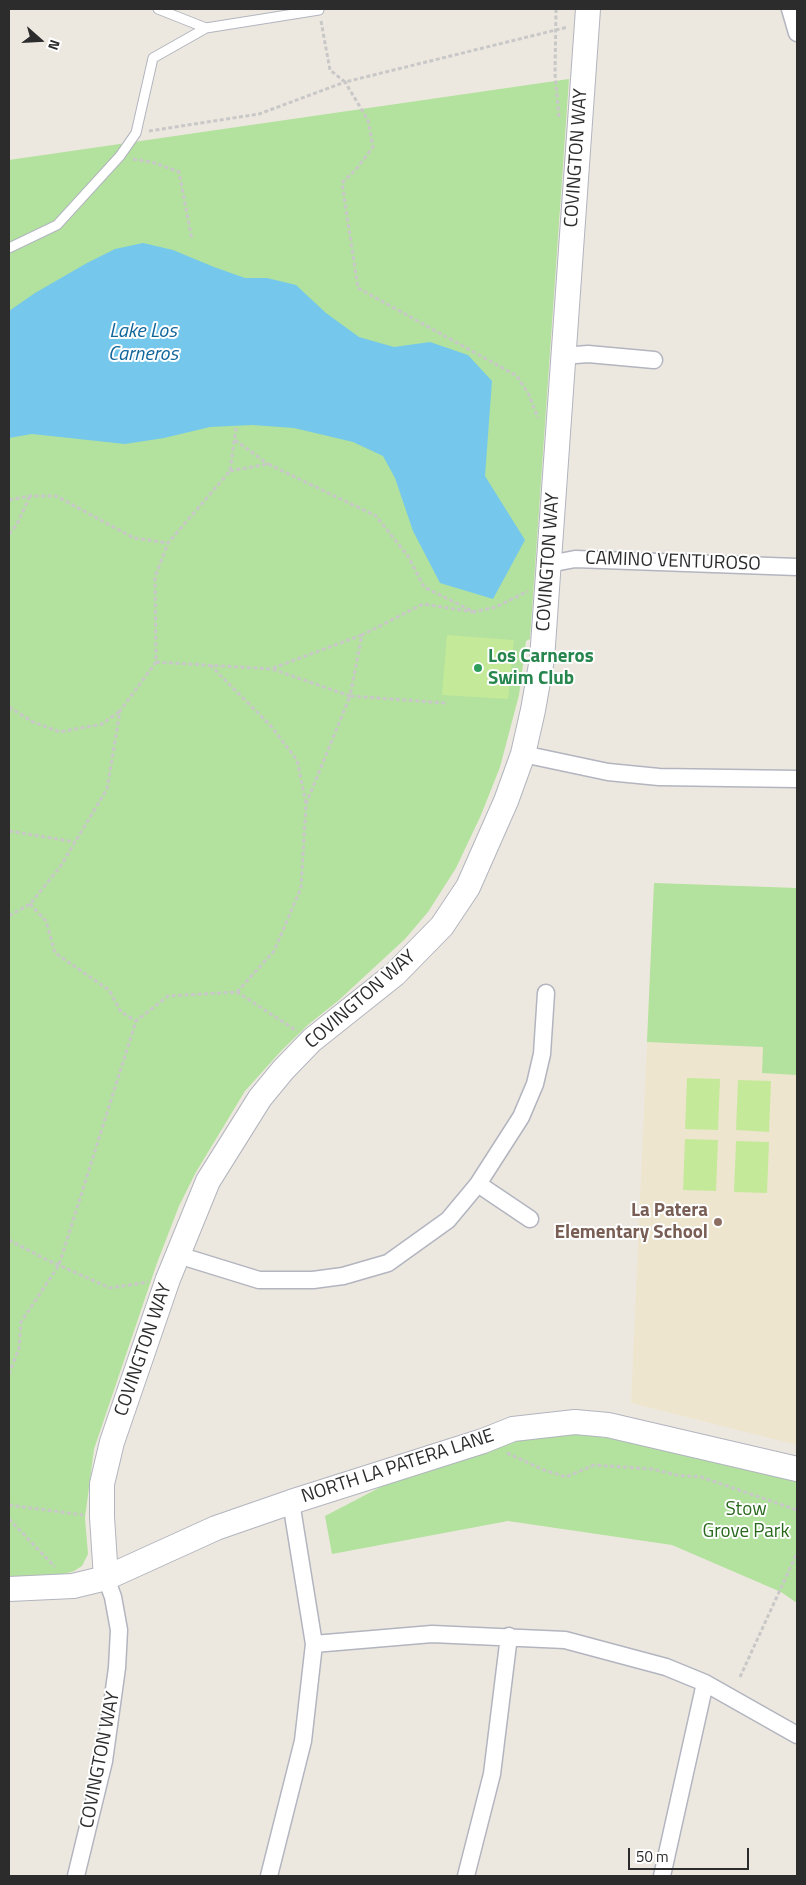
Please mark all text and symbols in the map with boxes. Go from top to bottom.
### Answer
north arrow [15,15,65,65]
text: N [43,37,66,53]
street label: COVINGTON WAY [561,88,593,228]
water label: Lake Los Carneros [108,320,178,367]
street label: COVINGTON WAY [533,492,565,632]
street label: CAMINO VENTUROSO [585,548,761,576]
place label: Los Carneros Swim Club [488,646,594,690]
marker: Los Carneros Swim Club [472,662,484,674]
street label: COVINGTON WAY [301,946,421,1054]
place label: La Patera Elementary School [554,1200,708,1244]
marker: La Patera Elementary School [712,1216,724,1228]
street label: COVINGTON WAY [111,1281,177,1419]
street label: NORTH LA PATERA LANE [299,1425,497,1509]
park label: Stow Grove Park [702,1499,790,1543]
street label: COVINGTON WAY [77,1690,125,1830]
scale bar [631,1838,752,1870]
text: 50 m [636,1845,669,1868]

